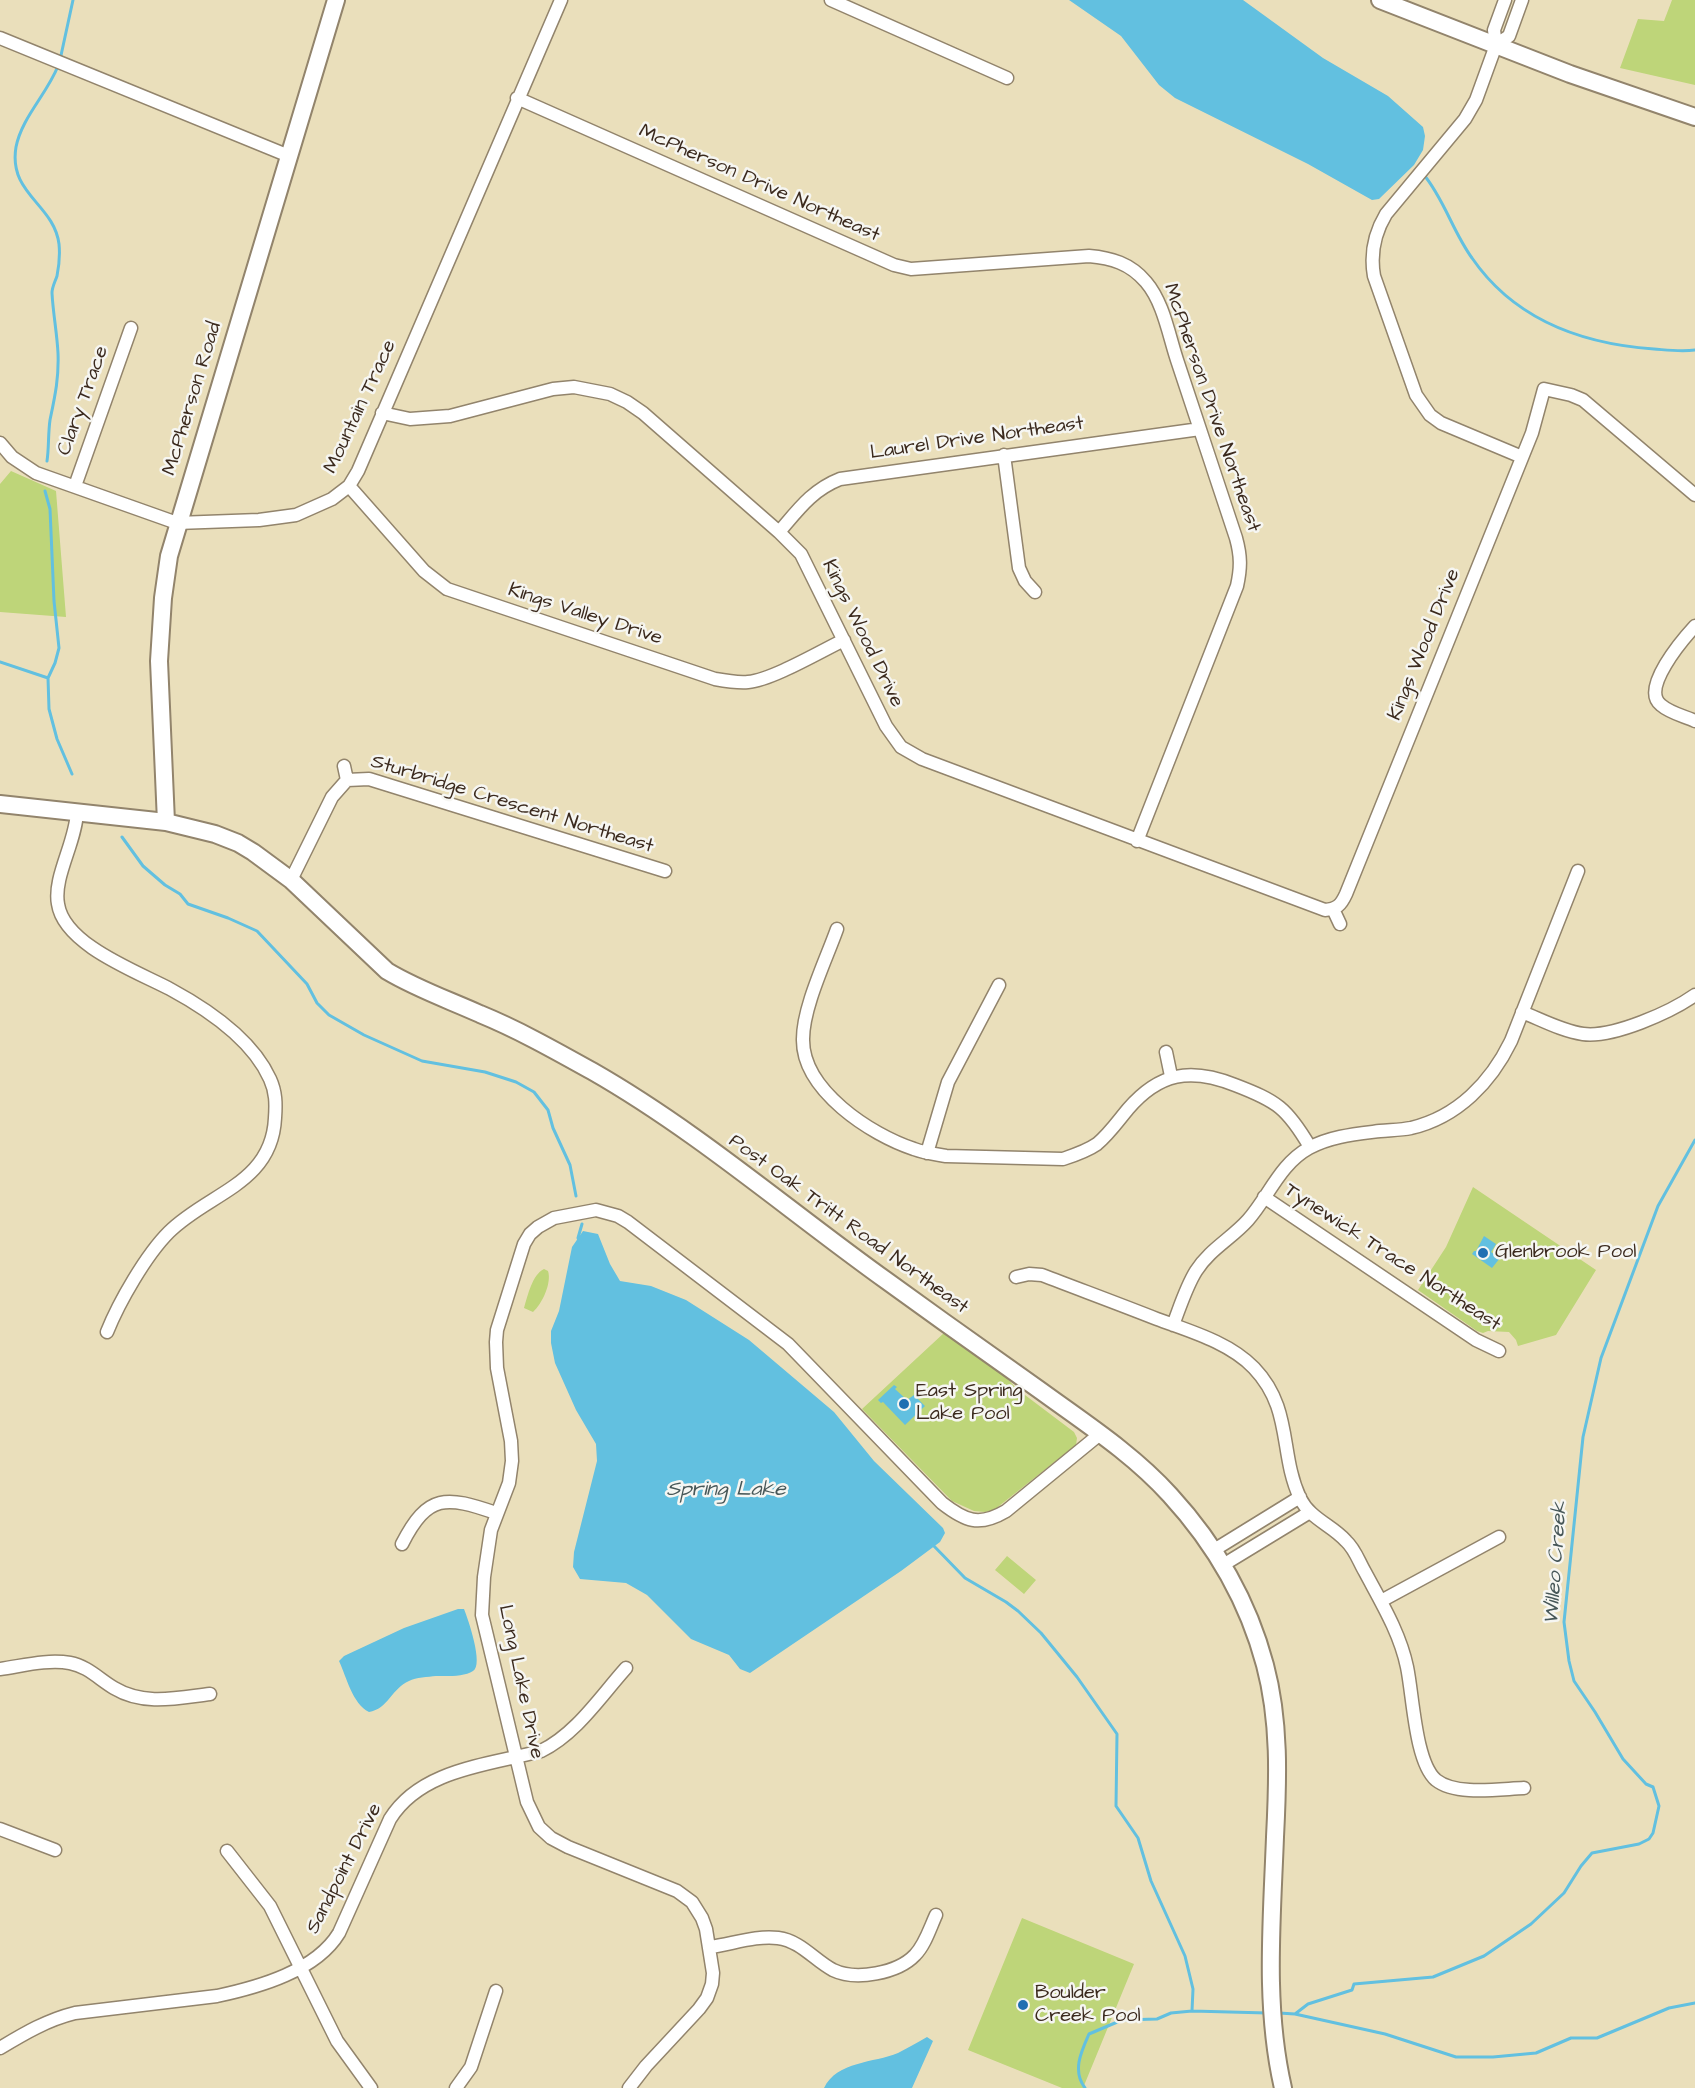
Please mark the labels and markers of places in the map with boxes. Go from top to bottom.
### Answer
place label: Glenbrook Pool [1495,1241,1636,1265]
marker: Glenbrook Pool [1476,1246,1490,1260]
place label: East Spring Lake Pool [916,1380,1023,1427]
marker: East Spring Lake Pool [897,1397,911,1411]
place label: Boulder Creek Pool [1035,1982,1141,2029]
marker: Boulder Creek Pool [1016,1998,1030,2012]

